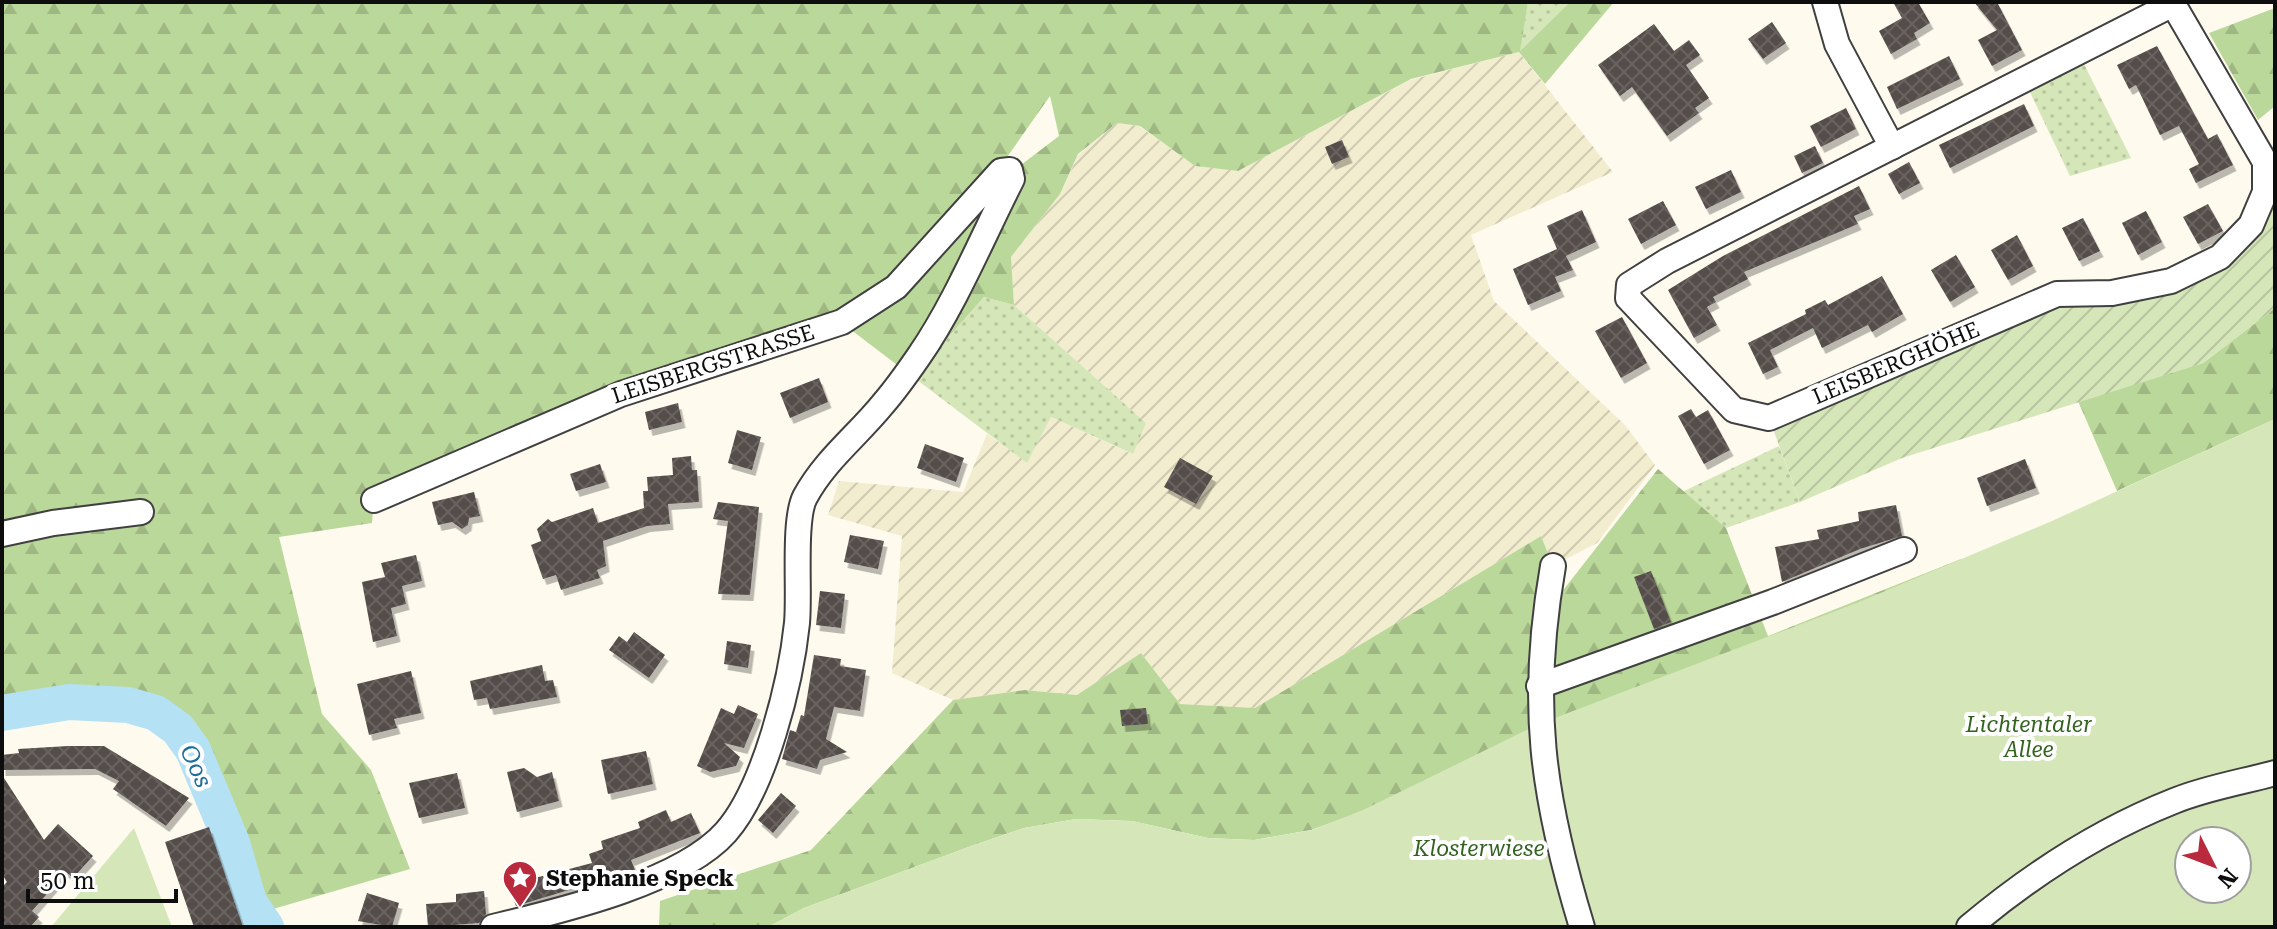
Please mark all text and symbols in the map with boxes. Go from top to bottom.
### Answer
street label: LEISBERGHÖHE [1808,316,1983,409]
street label: LEISBERGSTRASSE [609,319,817,409]
park label: Lichtentaler Allee [1965,712,2092,762]
water label: Oos [174,740,218,792]
north arrow [2173,825,2253,905]
park label: Klosterwiese [1412,836,1545,861]
scale bar [28,853,176,903]
place icon: Stephanie Speck [501,859,539,909]
text: N [2212,863,2242,893]
place label: Stephanie Speck [546,866,734,891]
text: 50 m [40,867,95,895]

